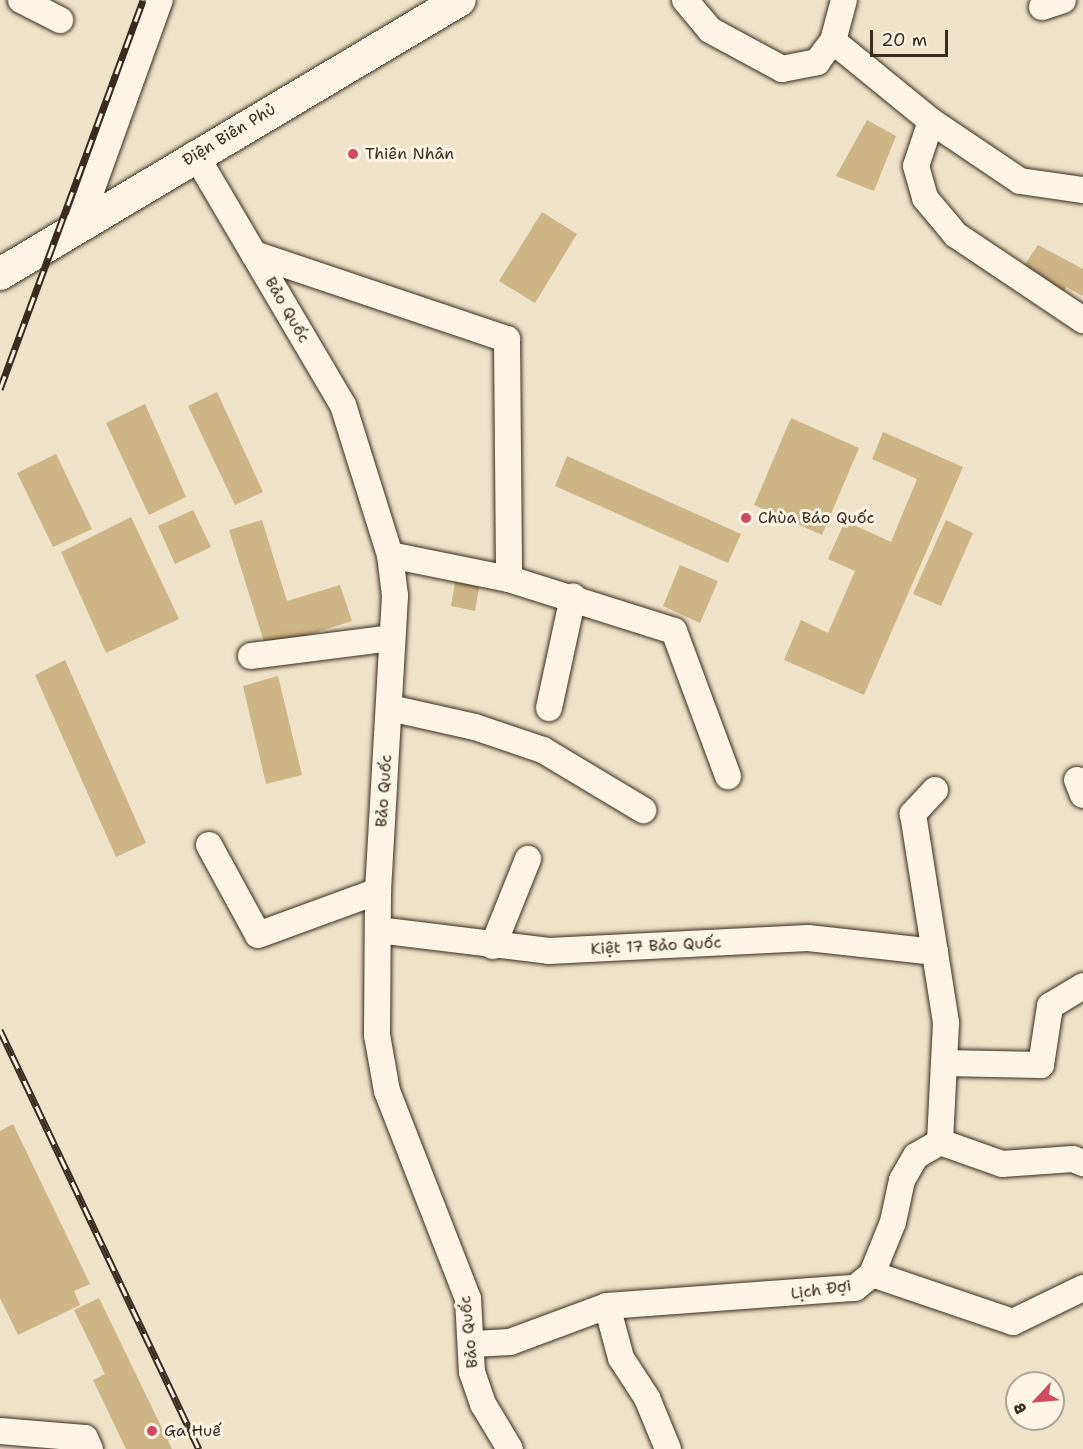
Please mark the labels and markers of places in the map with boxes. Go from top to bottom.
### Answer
place label: Thiên Nhân [365,144,454,164]
marker: Thiên Nhân [346,147,360,161]
place label: Chùa Báo Quốc [758,508,874,528]
marker: Chùa Báo Quốc [739,511,753,525]
place label: Ga Huế [164,1421,221,1441]
marker: Ga Huế [145,1424,159,1438]

